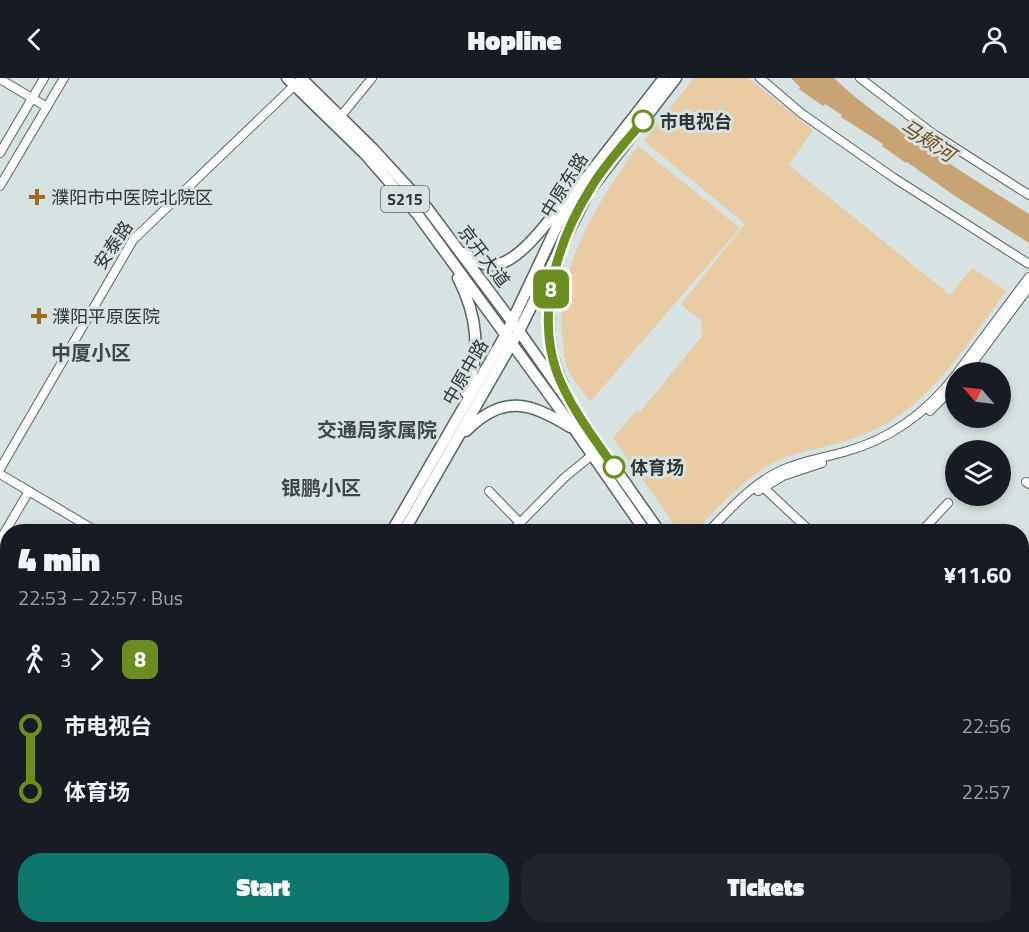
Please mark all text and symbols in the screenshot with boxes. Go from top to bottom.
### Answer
text: Hopline [468,19,561,60]
icon: back [18,23,51,56]
icon: person [978,23,1011,56]
place label: 市电视台 [660,108,732,135]
marker: 市电视台 [632,110,654,132]
water label: 马颊河 [894,111,965,172]
street label: 中原东路 [533,147,595,223]
place label: 濮阳市中医院北院区 [51,184,213,211]
road number: S215 [381,186,429,212]
marker: 濮阳市中医院北院区 [28,188,46,206]
street label: 安泰路 [87,215,139,275]
street label: 京开大道 [452,219,516,293]
line badge: 8 [532,270,570,308]
text: 8 [545,273,557,305]
place label: 濮阳平原医院 [52,303,160,330]
marker: 濮阳平原医院 [30,307,48,325]
street label: 中原中路 [435,334,495,410]
district label: 中厦小区 [51,337,131,368]
north arrow [945,362,1011,428]
map controls [945,362,1011,506]
district label: 交通局家属院 [317,414,437,445]
button: layers [945,440,1011,506]
place label: 体育场 [630,454,684,481]
marker: 体育场 [603,456,625,478]
district label: 银鹏小区 [281,472,361,503]
text: 4 min [18,534,100,584]
text: ¥11.60 [944,558,1011,592]
text: 22:53 – 22:57 · Bus [18,582,183,613]
icon: walk [18,643,51,676]
icon: forward [80,643,113,676]
text: 8 [134,643,146,675]
text: 3 [60,644,71,675]
text: 市电视台 [64,709,152,743]
text: 22:56 [962,710,1011,741]
text: 体育场 [64,775,130,809]
text: 22:57 [962,776,1011,807]
button: Start [18,853,509,922]
button: Tickets [521,853,1011,922]

